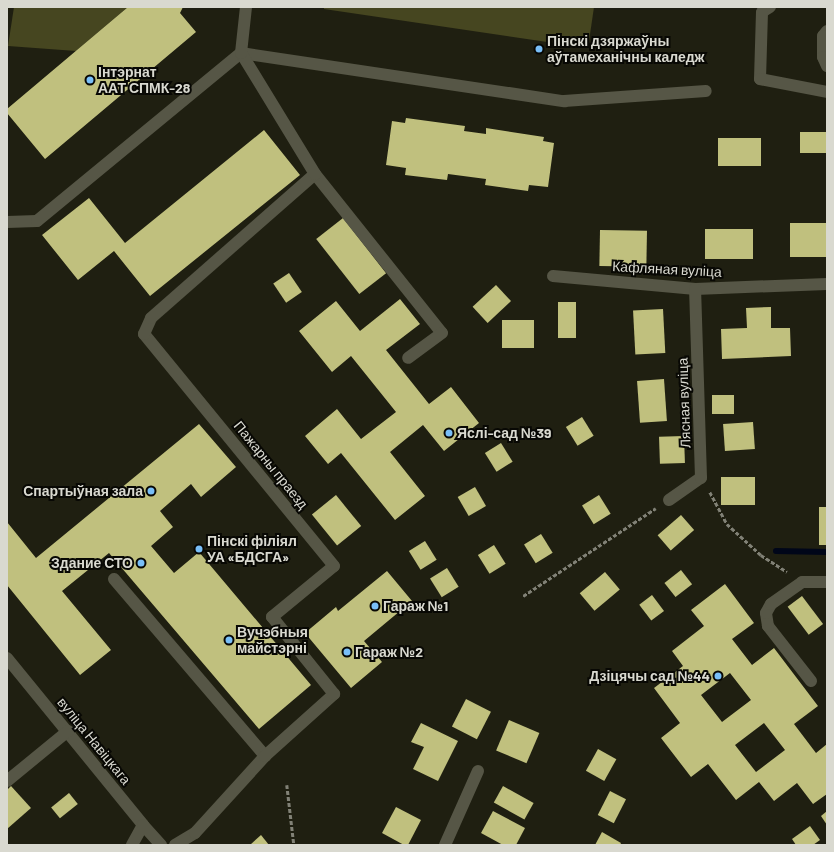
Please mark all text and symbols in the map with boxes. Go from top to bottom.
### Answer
place label: Пінскі дзяржаўны аўтамеханічны каледж [547,33,705,66]
marker: Пінскі дзяржаўны аўтамеханічны каледж [534,44,544,54]
place label: Інтэрнат ААТ СПМК-28 [98,64,190,96]
marker: Інтэрнат ААТ СПМК-28 [85,75,95,85]
street label: Кафляная вуліца [612,258,722,280]
street label: Лясная вуліца [674,357,694,449]
street label: Пажарны праезд [230,418,312,512]
place label: Яслі-сад №39 [457,425,551,441]
marker: Яслі-сад №39 [444,428,454,438]
place label: Спартыўная зала [23,483,143,499]
marker: Спартыўная зала [146,486,156,496]
place label: Пінскі філіял УА «БДСГА» [207,533,297,566]
marker: Пінскі філіял УА «БДСГА» [194,544,204,554]
place label: Здание СТО [51,555,133,571]
marker: Здание СТО [136,558,146,568]
place label: Гараж №1 [383,598,448,614]
marker: Гараж №1 [370,601,380,611]
place label: Вучэбныя майстэрні [237,624,308,656]
marker: Вучэбныя майстэрні [224,635,234,645]
place label: Гараж №2 [355,644,423,660]
marker: Гараж №2 [342,647,352,657]
place label: Дзіцячы сад №44 [589,668,710,684]
marker: Дзіцячы сад №44 [713,671,723,681]
street label: вуліца Навіцкага [54,694,134,788]

